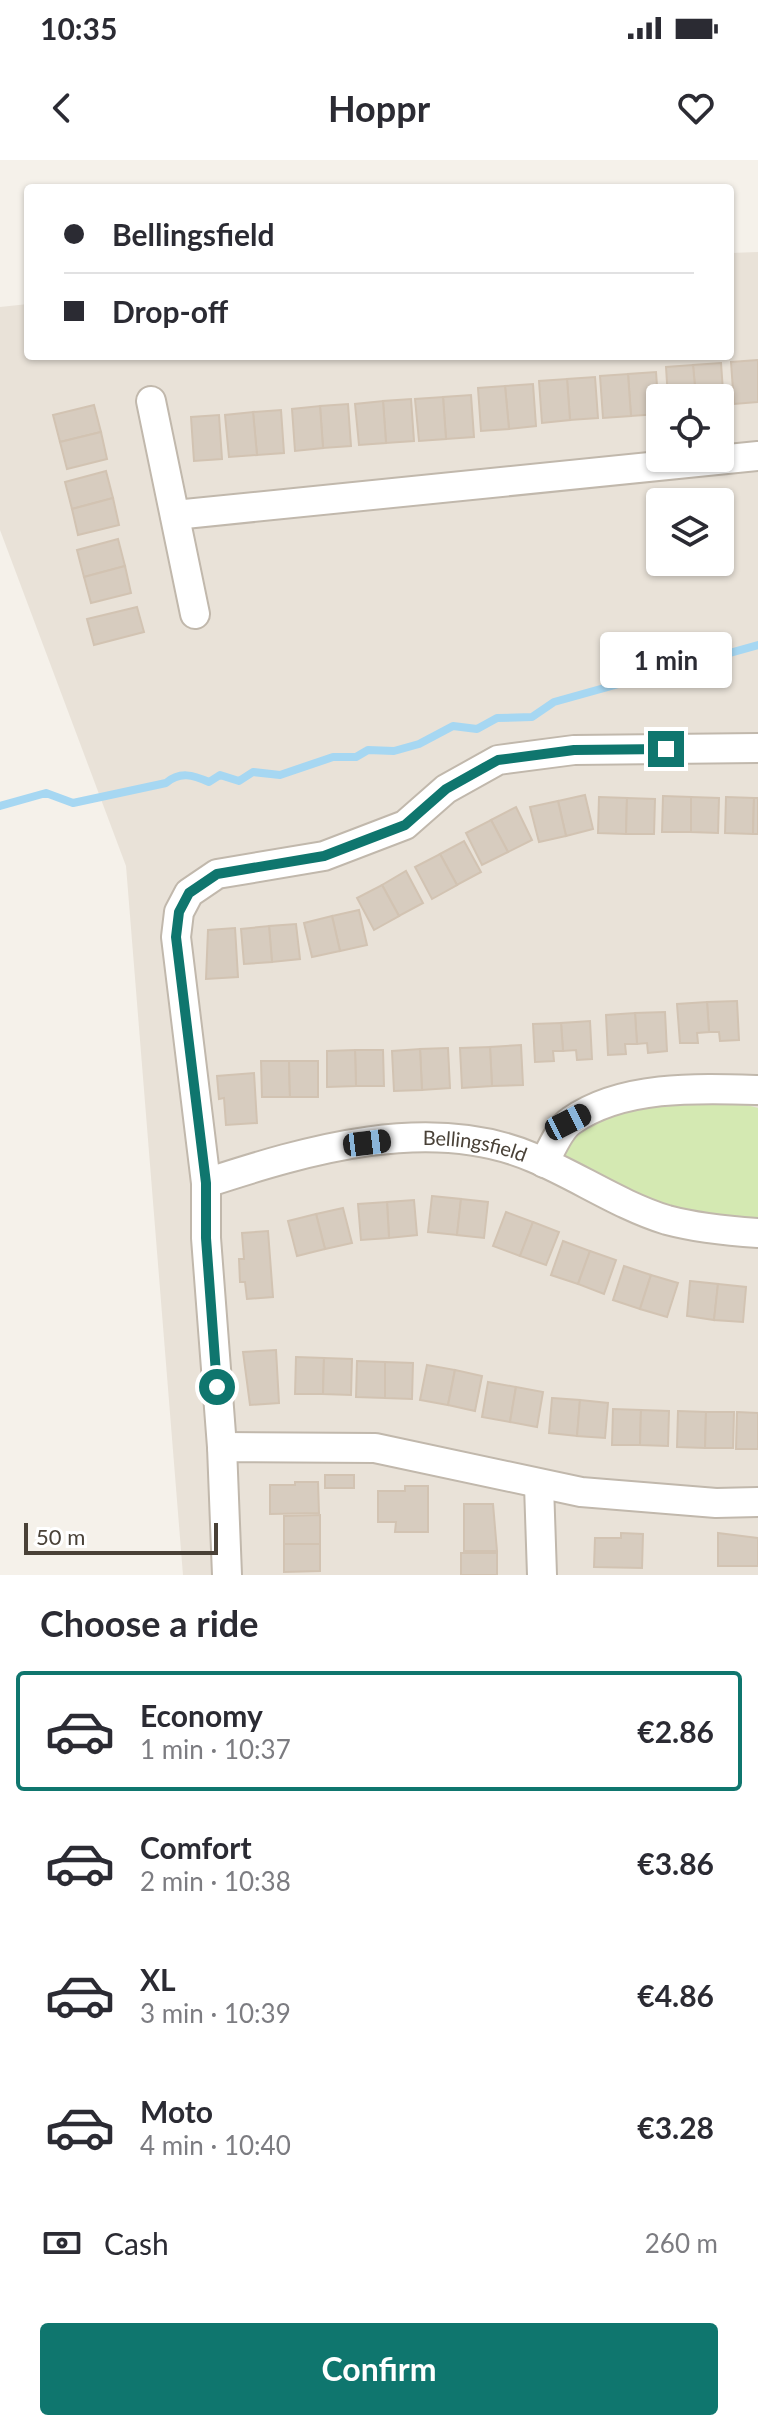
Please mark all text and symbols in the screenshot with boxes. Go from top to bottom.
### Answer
text: 10:35 [40,10,117,46]
icon: back [40,86,84,130]
text: Hoppr [328,86,430,130]
icon: heart [674,86,718,130]
text: Bellingsfield [112,216,275,252]
text: Drop-off [112,293,228,329]
map controls [646,384,734,576]
button: locate [646,384,734,472]
button: layers [646,488,734,576]
callout: 1 min [600,633,732,689]
text: 1 min [634,644,698,676]
route end [648,731,684,767]
car [541,1100,595,1144]
street label: Bellingsfield [423,1125,531,1166]
car [342,1128,392,1158]
route start [199,1369,235,1405]
scale bar [24,1519,218,1555]
text: 50 m [36,1523,85,1550]
text: Choose a ride [40,1601,259,1645]
icon: car [44,1695,116,1767]
text: Economy [140,1697,263,1733]
text: €2.86 [637,1713,714,1749]
text: 1 min · 10:37 [140,1733,291,1765]
icon: car [44,1827,116,1899]
text: Comfort [140,1829,252,1865]
text: €3.86 [637,1845,714,1881]
text: 2 min · 10:38 [140,1865,291,1897]
icon: car [44,1959,116,2031]
text: XL [140,1961,176,1997]
text: €4.86 [637,1977,714,2013]
text: 3 min · 10:39 [140,1997,291,2029]
icon: car [44,2091,116,2163]
text: Moto [140,2093,213,2129]
text: €3.28 [637,2109,714,2145]
text: 4 min · 10:40 [140,2129,291,2161]
icon: cash [40,2221,84,2265]
text: Cash [104,2225,169,2261]
text: 260 m [645,2227,718,2259]
button: Confirm [40,2323,718,2415]

